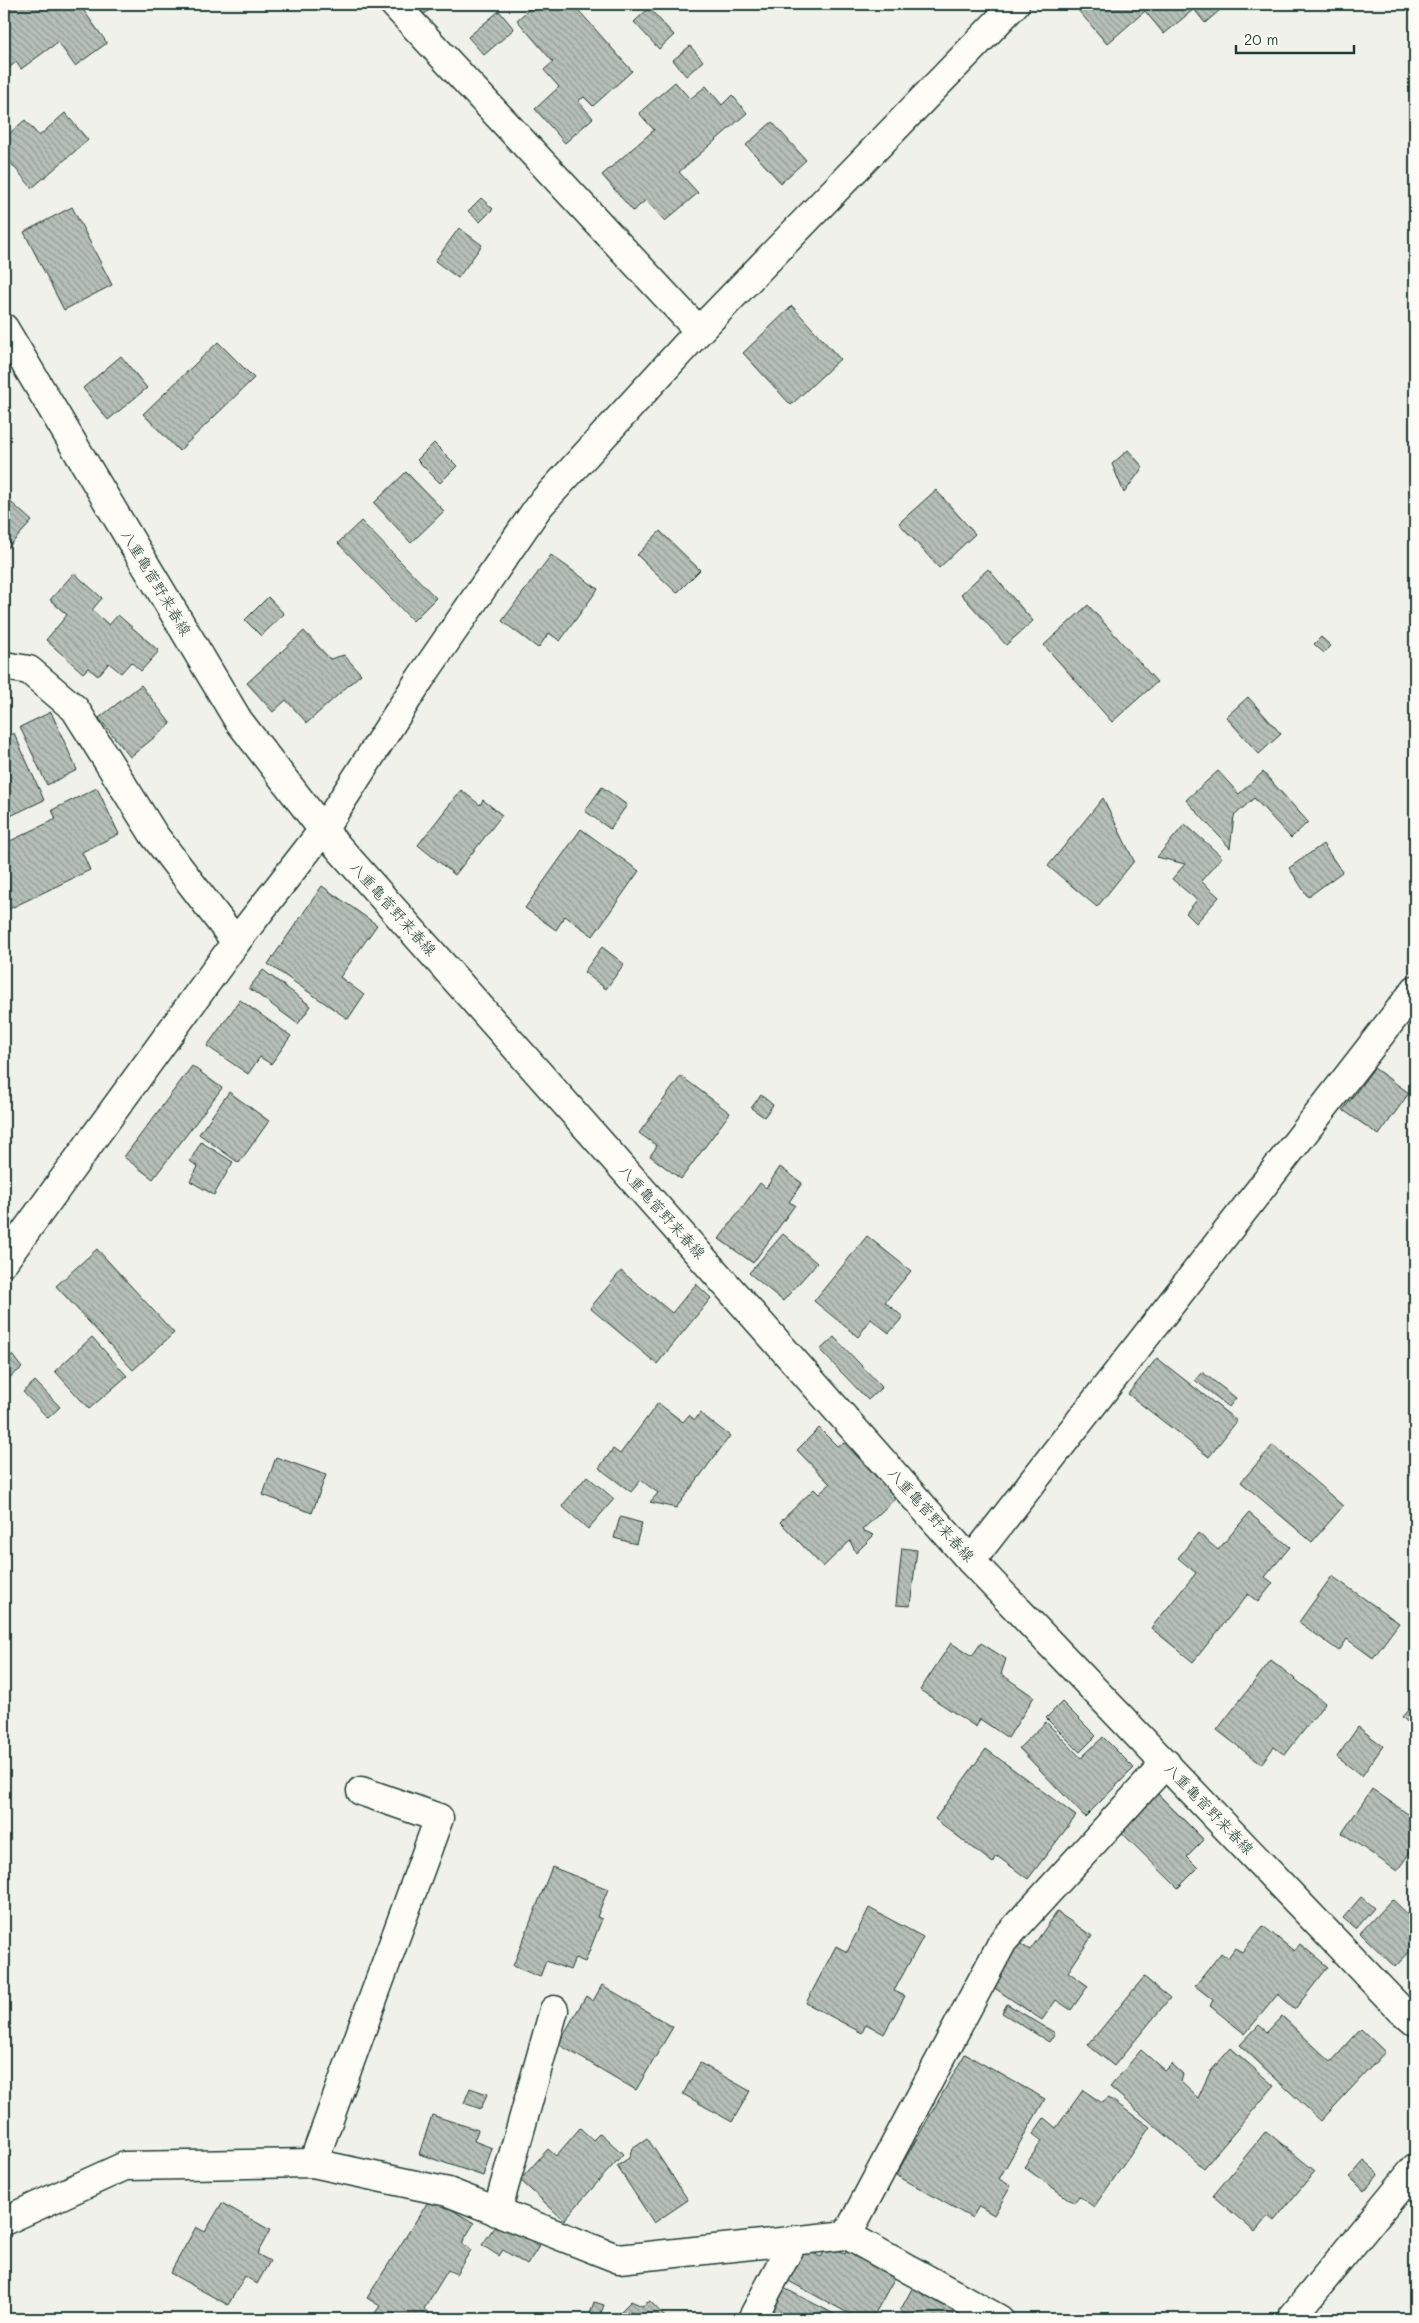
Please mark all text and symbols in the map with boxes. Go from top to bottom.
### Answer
scale bar [1236,22,1354,54]
text: 20 m [1244,29,1278,49]
street label: 八重亀菅野来春線 [117,526,196,639]
street label: 八重亀菅野来春線 [346,857,441,960]
street label: 八重亀菅野来春線 [615,1160,710,1263]
street label: 八重亀菅野来春線 [884,1463,979,1566]
street label: 八重亀菅野来春線 [1161,1758,1259,1858]

